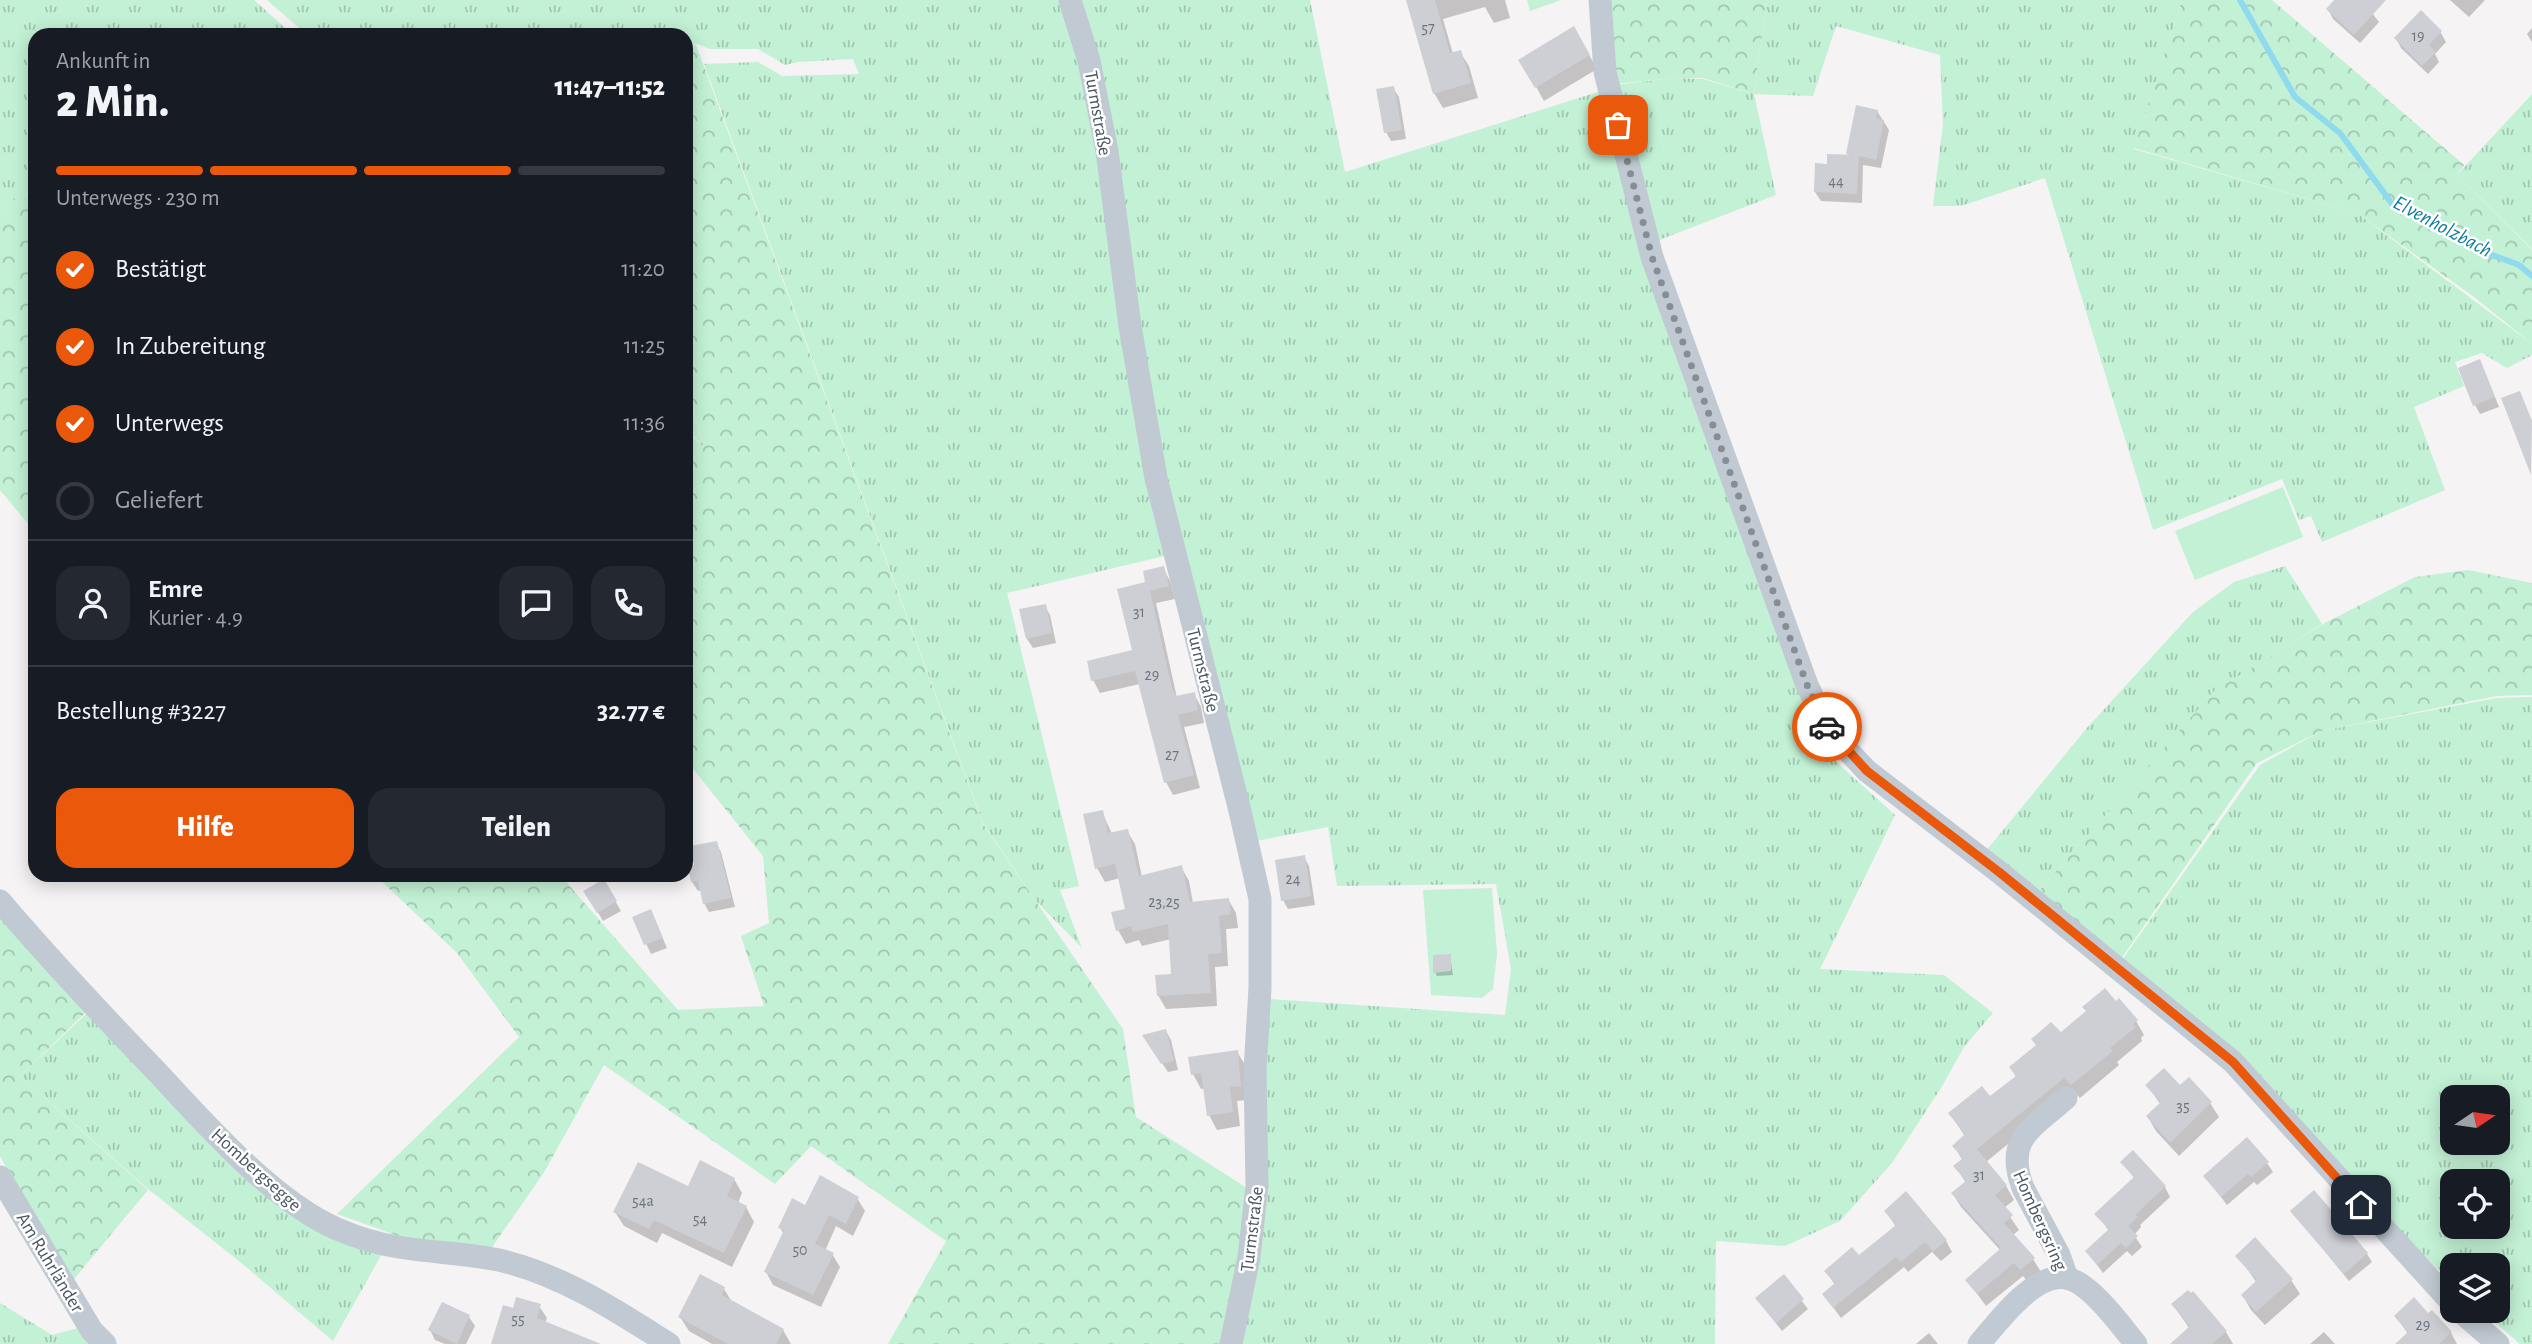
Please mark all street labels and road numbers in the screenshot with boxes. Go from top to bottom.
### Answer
street label: Turmstraße [1081,69,1114,157]
street label: Turmstraße [1183,626,1222,714]
street label: Hombergsegge [207,1125,305,1215]
street label: Hombergsring [2009,1168,2071,1274]
street label: Turmstraße [1238,1185,1267,1273]
street label: Am Ruhrländer [13,1210,87,1316]

